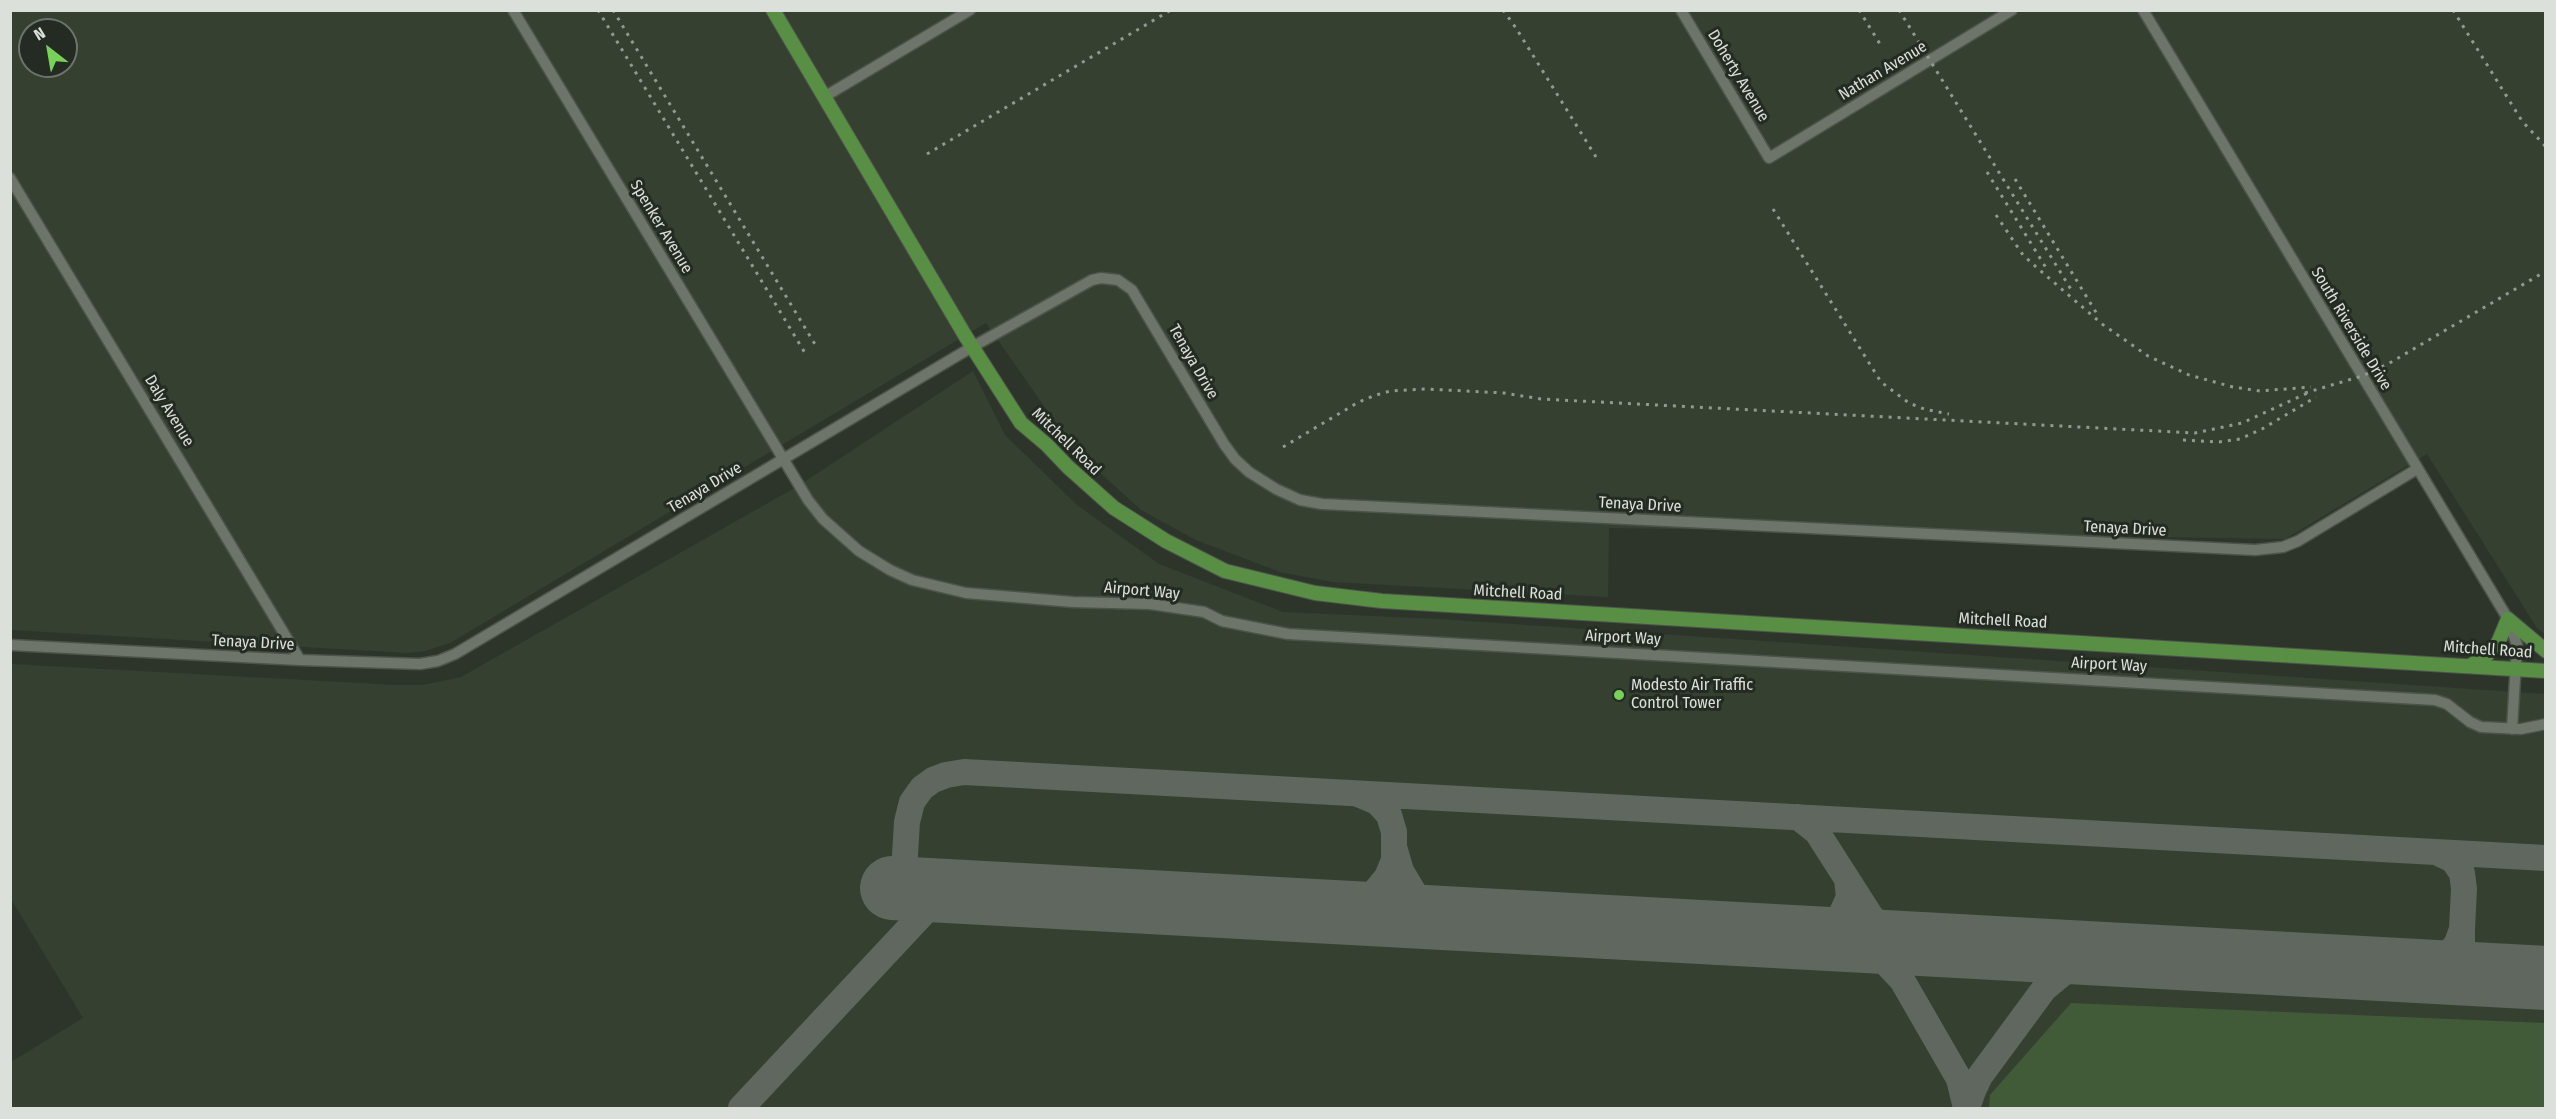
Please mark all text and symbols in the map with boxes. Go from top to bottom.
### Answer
north arrow [18,18,78,78]
text: N [30,23,49,44]
street label: Doherty Avenue [1703,27,1773,125]
street label: Nathan Avenue [1835,37,1931,105]
street label: Spenker Avenue [626,177,696,277]
street label: South Riverside Drive [2307,264,2395,394]
street label: Tenaya Drive [1164,321,1222,403]
street label: Daly Avenue [140,372,198,450]
street label: Mitchell Road [1027,404,1105,480]
street label: Tenaya Drive [665,458,745,518]
street label: Tenaya Drive [1598,493,1682,517]
street label: Tenaya Drive [2083,517,2167,541]
street label: Airport Way [1103,578,1181,604]
street label: Mitchell Road [1473,581,1563,605]
street label: Mitchell Road [1958,609,2048,633]
street label: Airport Way [1585,626,1661,650]
street label: Tenaya Drive [211,631,295,655]
street label: Mitchell Road [2443,637,2533,663]
street label: Airport Way [2071,653,2147,677]
place label: Modesto Air Traffic Control Tower [1631,676,1753,714]
marker: Modesto Air Traffic Control Tower [1612,688,1626,702]

